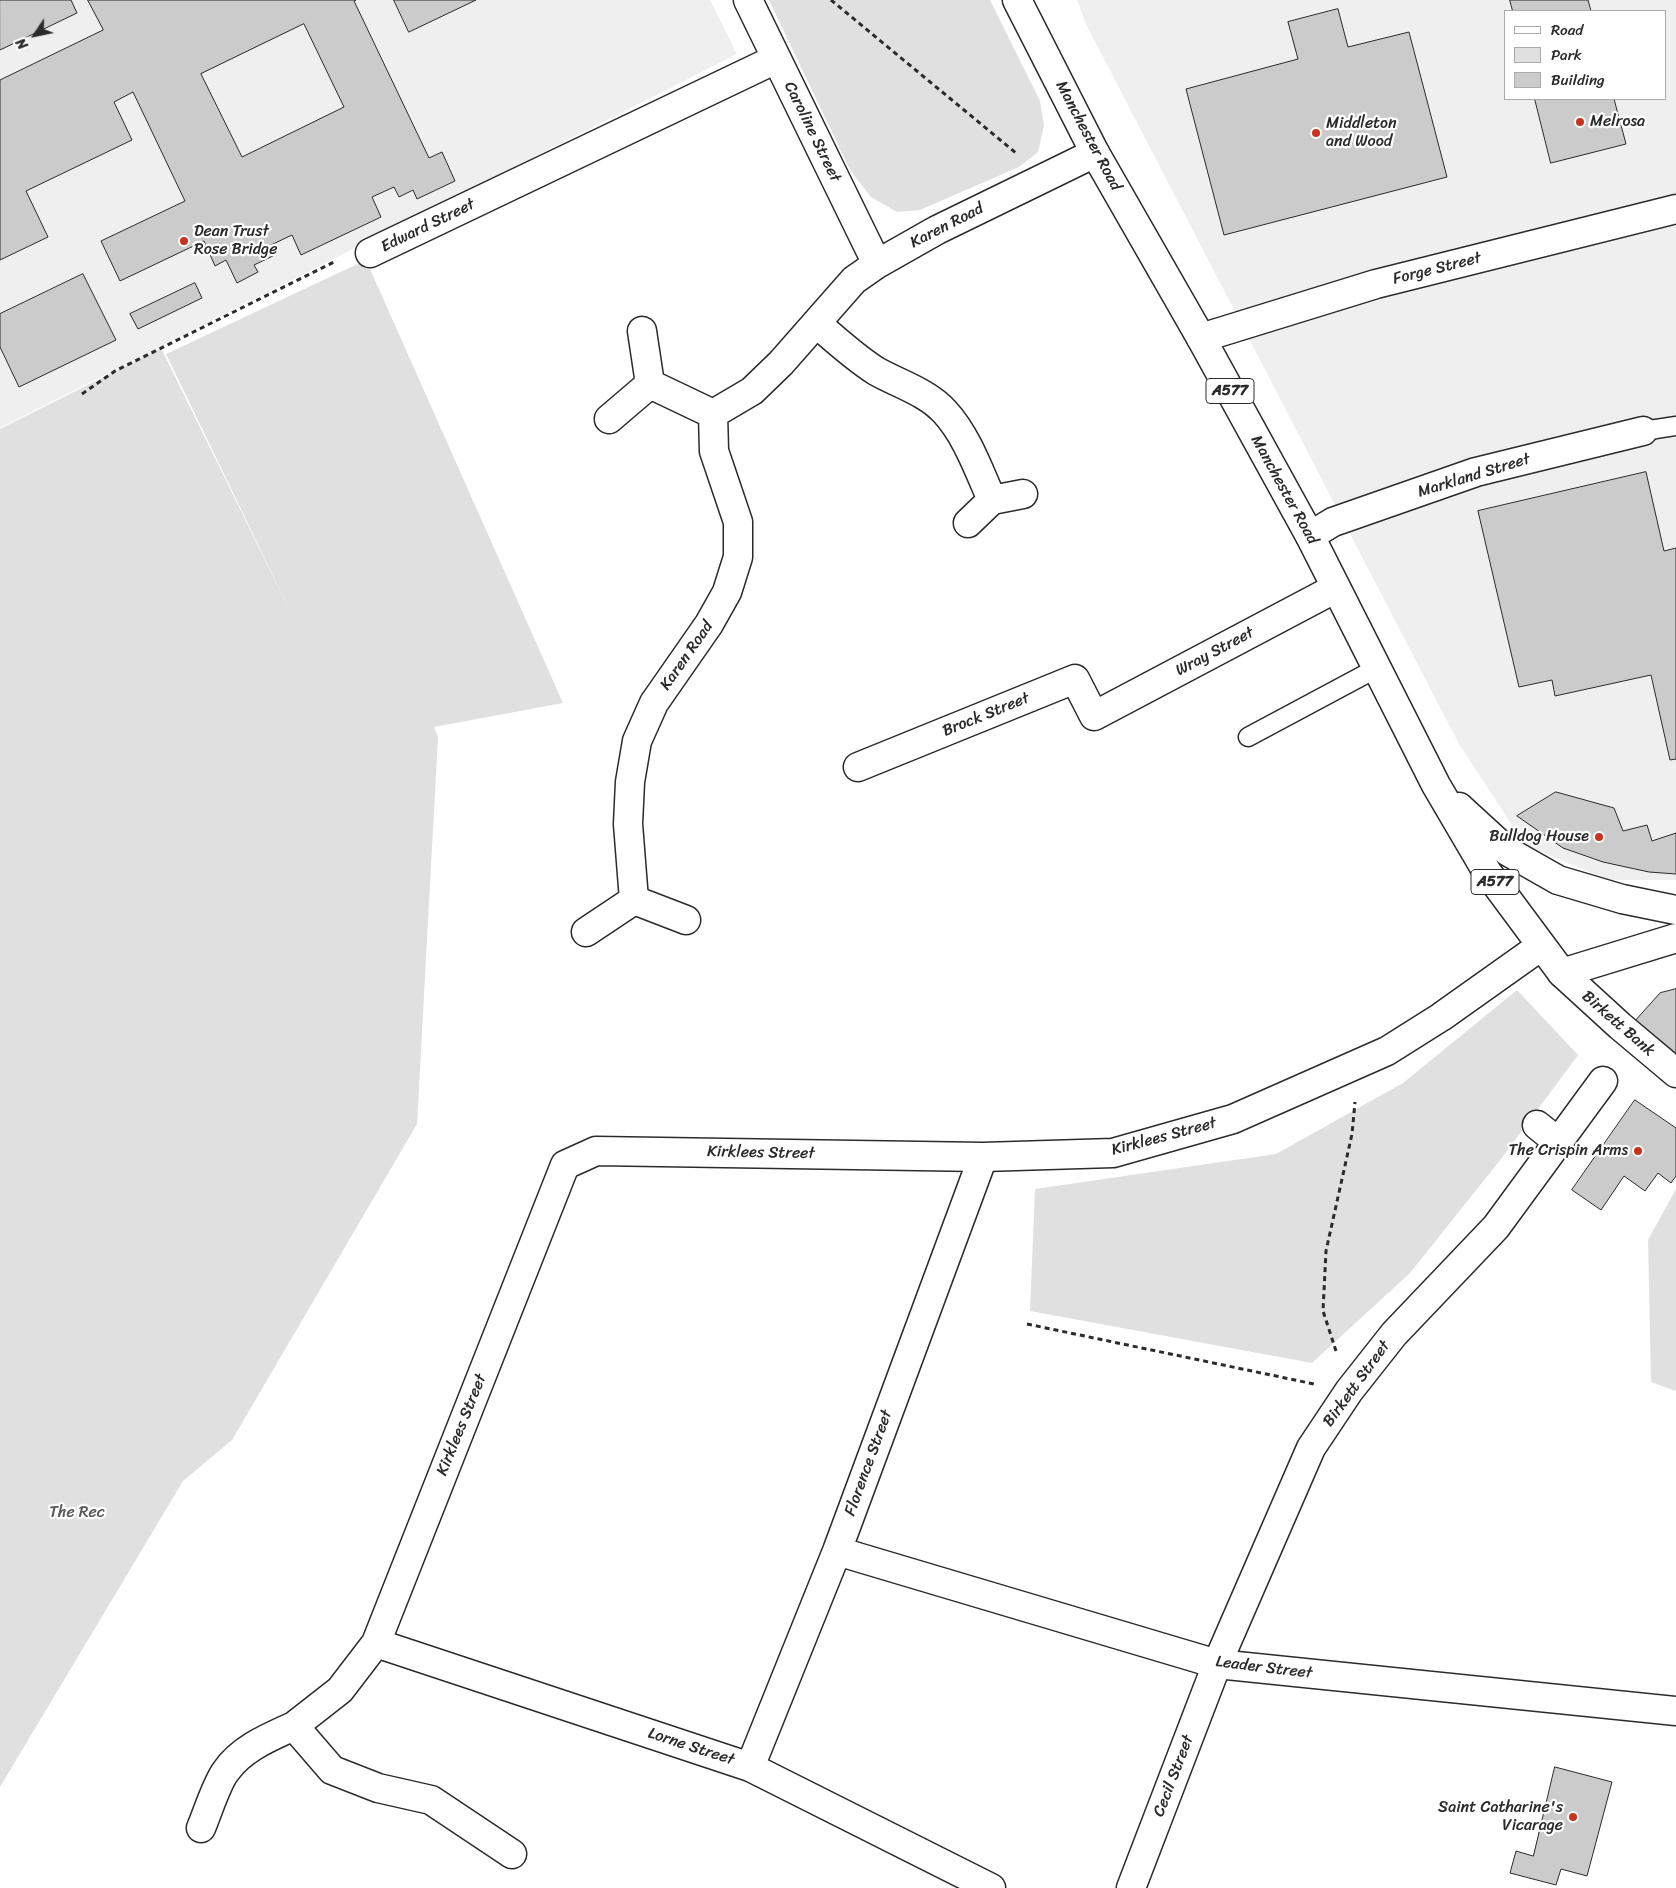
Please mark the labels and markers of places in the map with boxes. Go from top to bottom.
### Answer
place label: Melrosa [1590,112,1645,132]
place label: Middleton and Wood [1326,114,1397,152]
marker: Melrosa [1574,116,1586,128]
marker: Middleton and Wood [1310,127,1322,139]
place label: Dean Trust Rose Bridge [194,222,277,260]
marker: Dean Trust Rose Bridge [178,235,190,247]
place label: Bulldog House [1489,827,1589,847]
marker: Bulldog House [1593,831,1605,843]
place label: The Crispin Arms [1508,1141,1628,1161]
marker: The Crispin Arms [1632,1145,1644,1157]
place label: Saint Catharine's Vicarage [1438,1798,1563,1836]
marker: Saint Catharine's Vicarage [1567,1811,1579,1823]

